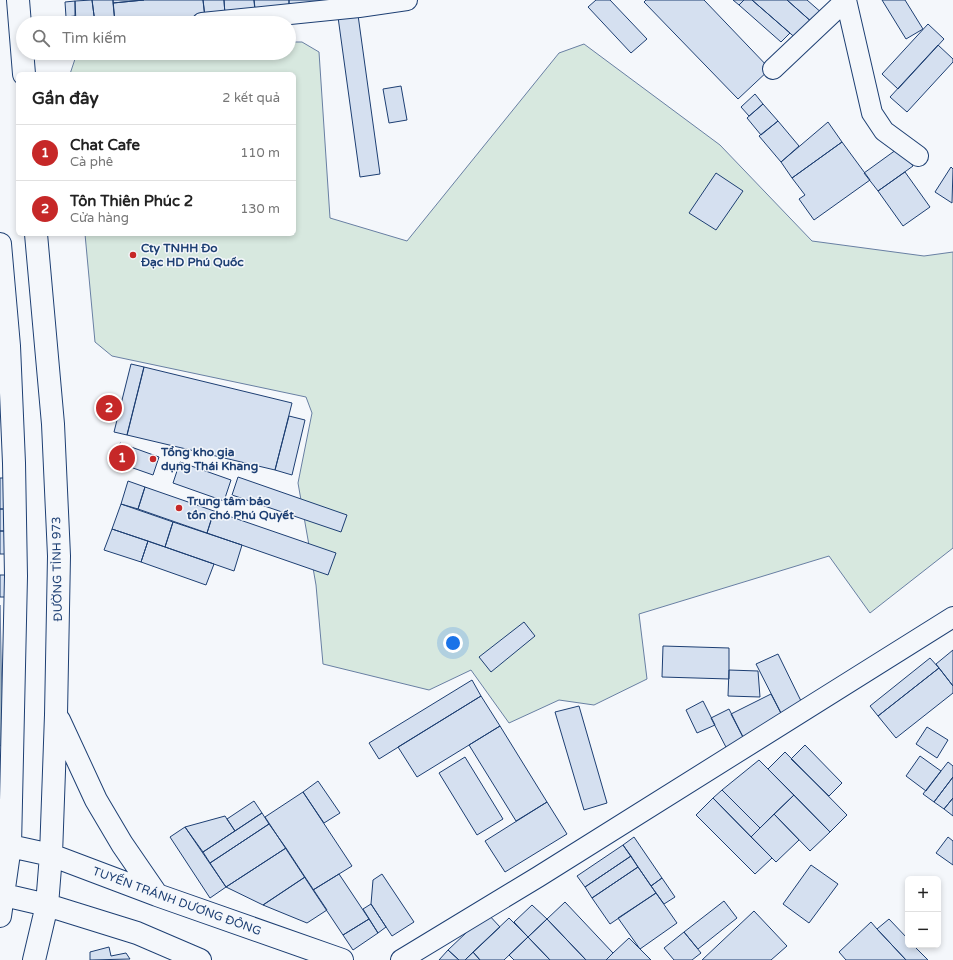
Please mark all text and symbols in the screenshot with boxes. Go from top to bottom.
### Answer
search box [16,16,296,60]
icon: search [30,27,52,49]
text: Tìm kiếm [62,29,127,47]
text: Gần đây [32,88,99,109]
text: 2 kết quả [222,90,280,106]
text: Chat Cafe [70,136,140,154]
text: 1 [41,145,49,161]
text: 110 m [240,145,280,161]
text: Cà phê [70,154,113,170]
text: Tôn Thiên Phúc 2 [70,192,193,210]
text: 2 [41,201,49,217]
text: 130 m [240,201,280,217]
text: Cửa hàng [70,210,129,226]
place label: Cty TNHH Đo Đạc HD Phú Quốc [140,241,244,269]
marker: Cty TNHH Đo Đạc HD Phú Quốc [128,250,138,260]
pin: 2 [96,393,122,423]
pin: 1 [109,443,135,473]
place label: Tổng kho gia dụng Thái Khang [160,445,258,474]
marker: Tổng kho gia dụng Thái Khang [148,454,158,464]
place label: Trung tâm bảo tồn chó Phú Quyết [186,494,294,523]
marker: Trung tâm bảo tồn chó Phú Quyết [174,503,184,513]
street label: ĐƯỜNG TỈNH 973 [49,516,65,622]
your location [443,633,463,653]
street label: TUYẾN TRÁNH DƯƠNG ĐÔNG [91,864,263,938]
map controls [905,876,941,948]
button: + [905,876,941,912]
button: − [905,912,941,948]

